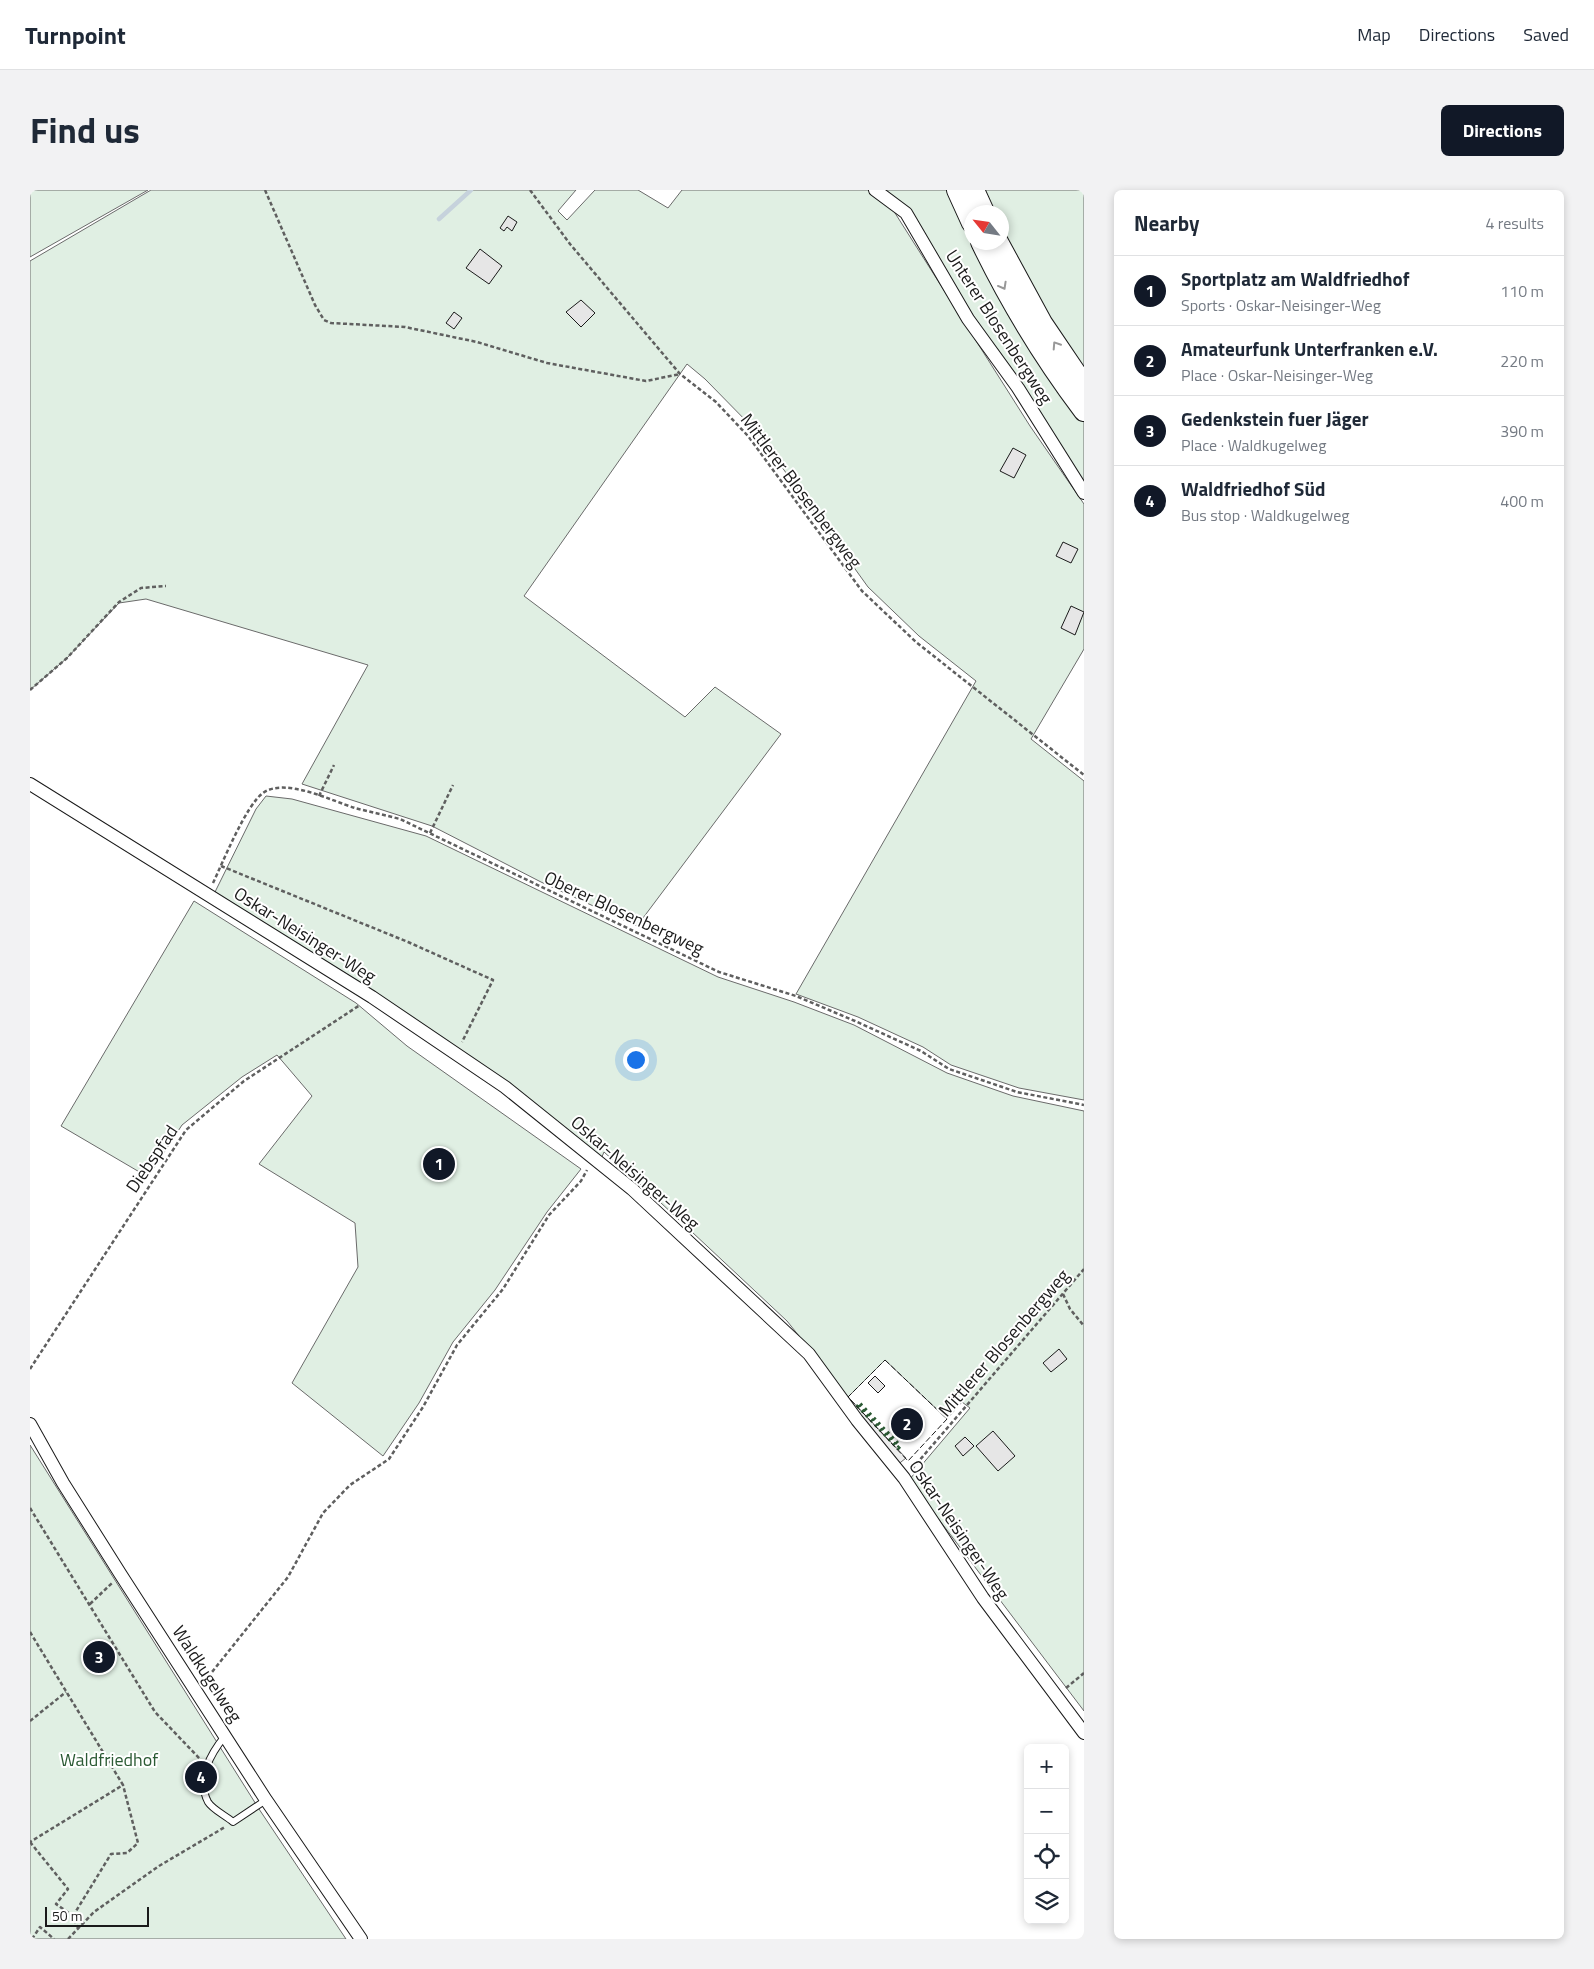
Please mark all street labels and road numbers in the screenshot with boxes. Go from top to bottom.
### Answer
street label: Unterer Blosenbergweg [939,244,1060,409]
street label: Mittlerer Blosenbergweg [734,407,869,574]
street label: Oberer Blosenbergweg [540,864,709,961]
street label: Oskar-Neisinger-Weg [229,880,382,989]
street label: Oskar-Neisinger-Weg [565,1109,706,1236]
street label: Diebspfad [119,1119,184,1198]
street label: Mittlerer Blosenbergweg [932,1263,1075,1422]
street label: Oskar-Neisinger-Weg [903,1454,1016,1605]
street label: Waldkugelweg [166,1620,249,1728]

